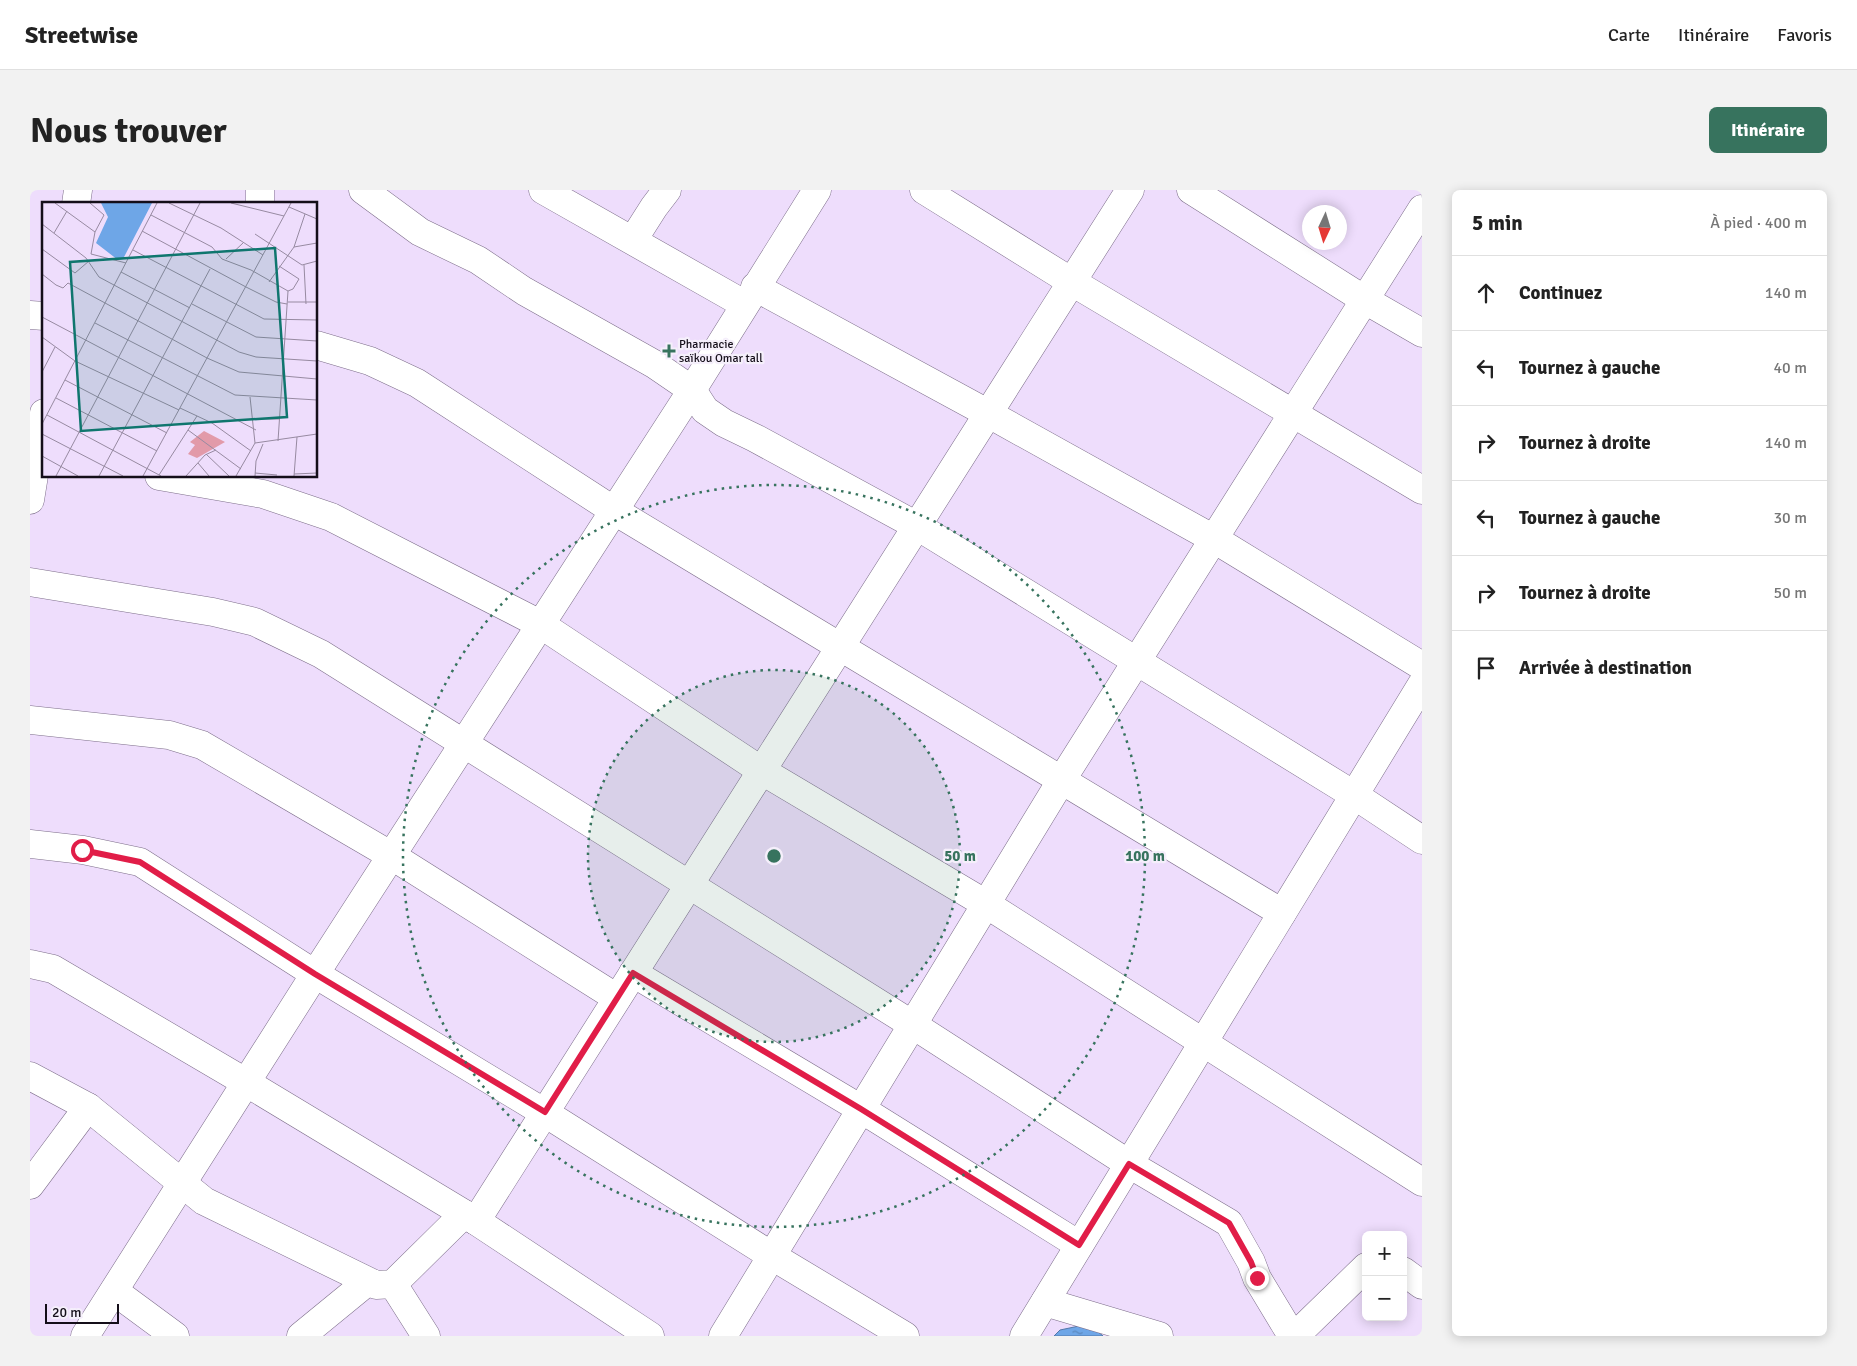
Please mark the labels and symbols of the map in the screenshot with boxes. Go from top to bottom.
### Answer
inset map [42,202,318,478]
north arrow [1302,205,1347,250]
place label: Pharmacie saïkou Omar tall [679,337,763,366]
marker: Pharmacie saïkou Omar tall [663,345,675,357]
route start [71,839,94,862]
centre of rings [765,847,783,865]
text: 50 m [944,847,976,865]
text: 100 m [1125,847,1165,865]
route end [1246,1267,1269,1290]
scale bar [45,1301,119,1324]

